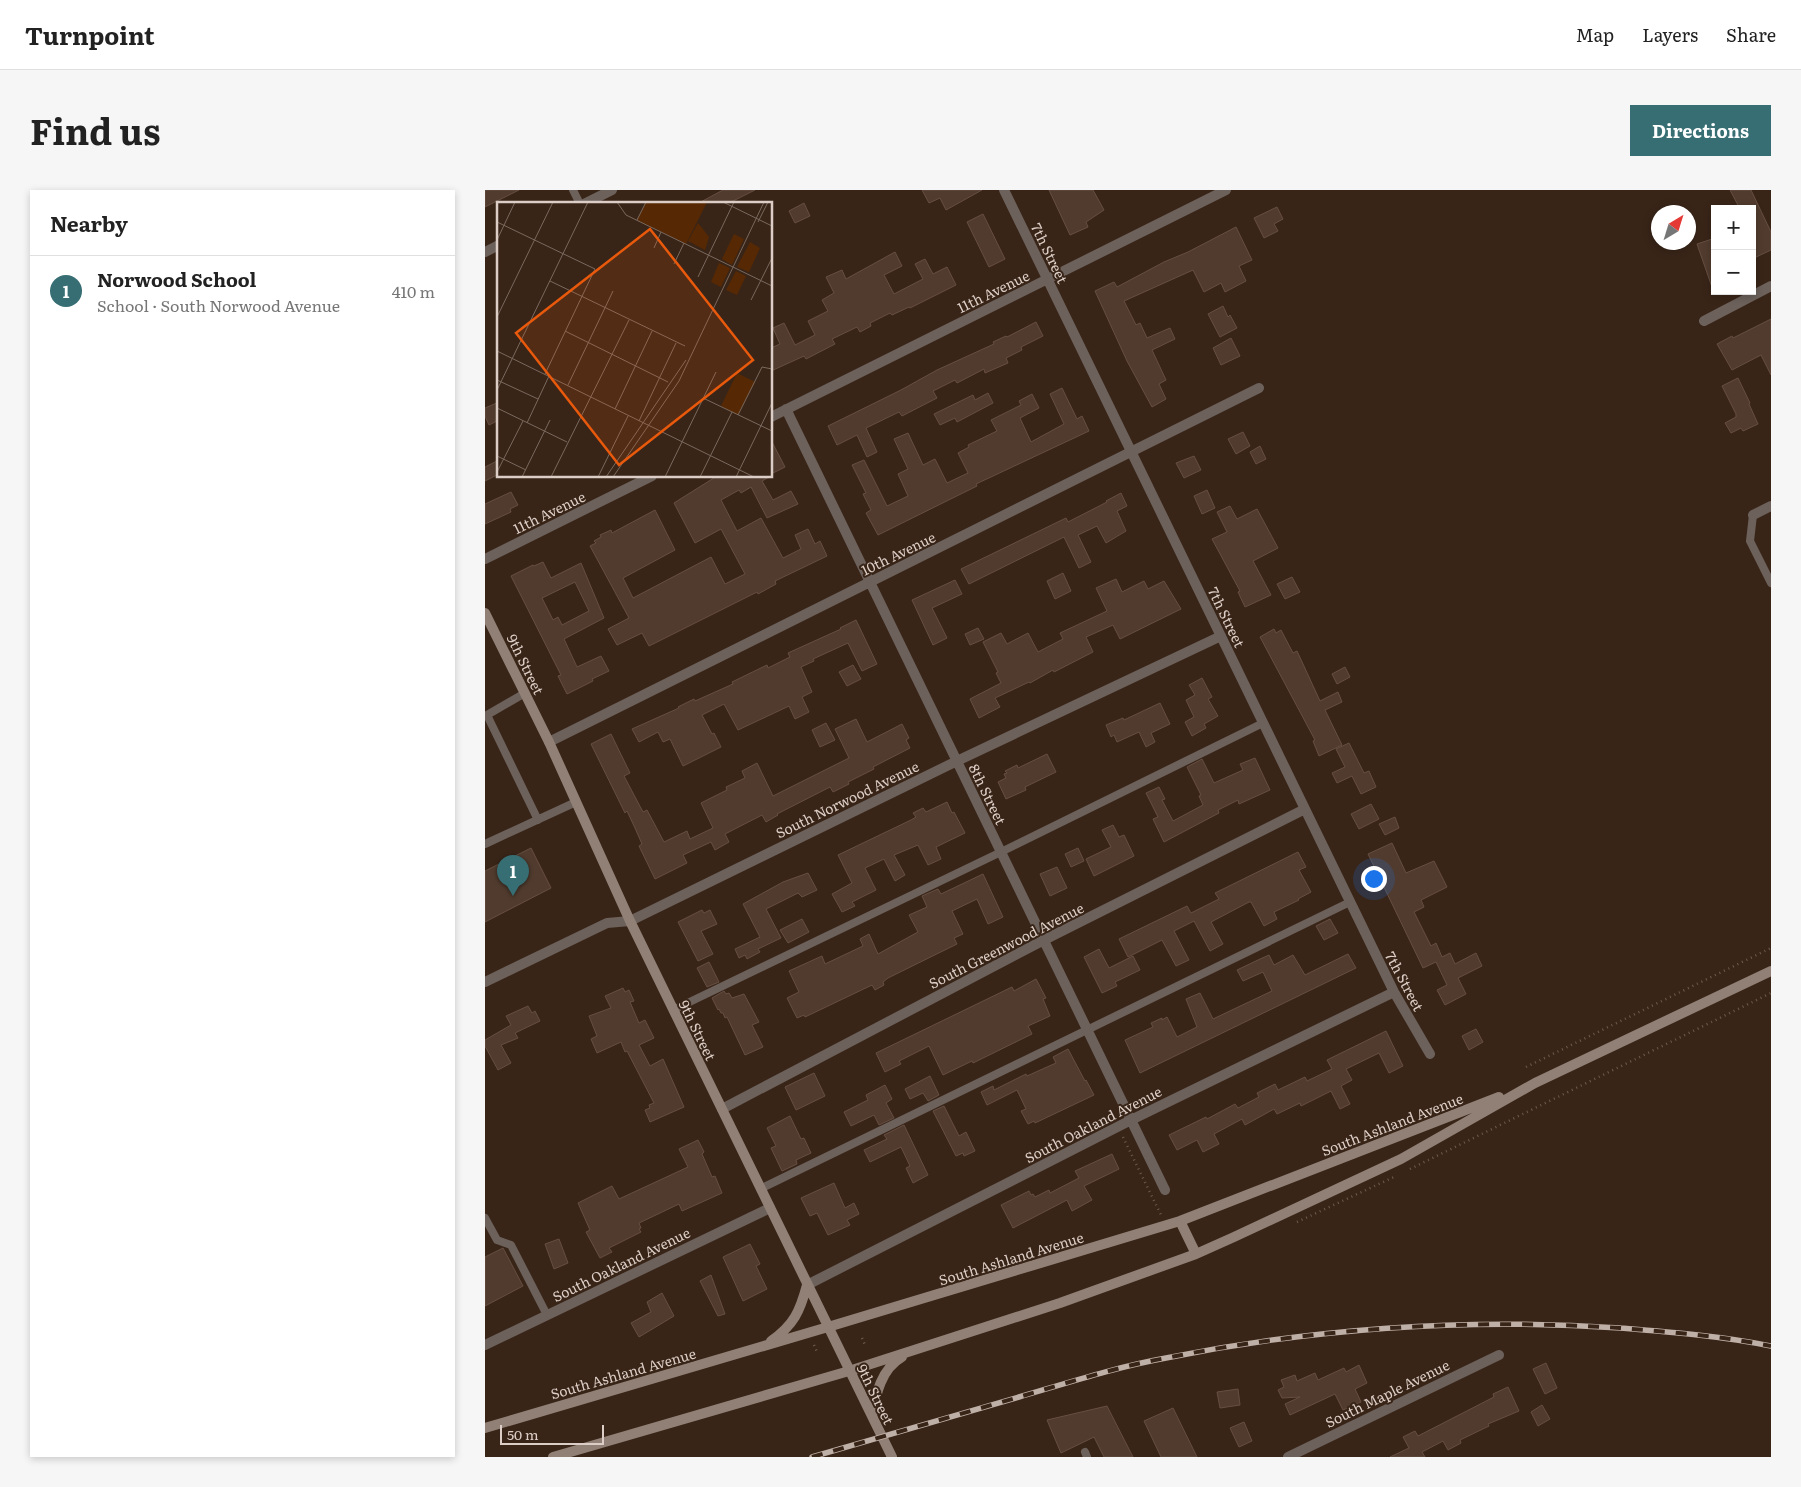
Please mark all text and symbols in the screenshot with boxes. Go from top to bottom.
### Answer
text: Turnpoint [25,17,155,52]
text: Map [1576,21,1614,48]
text: Layers [1642,21,1698,48]
text: Share [1726,21,1776,48]
text: Find us [30,104,160,156]
button: Directions [1630,105,1771,156]
inset map [497,202,773,478]
north arrow [1651,205,1696,250]
map controls [1711,205,1756,295]
button: + [1711,205,1756,250]
text: Nearby [50,207,128,238]
street label: 7th Street [1027,219,1073,287]
button: − [1711,250,1756,295]
text: Norwood School [97,265,256,293]
street label: 11th Avenue [953,265,1033,317]
text: 1 [63,279,69,303]
text: 410 m [392,279,435,303]
text: School · South Norwood Avenue [97,293,340,317]
street label: 11th Avenue [509,486,589,538]
street label: 10th Avenue [857,526,939,580]
street label: 7th Street [1204,583,1250,651]
street label: 9th Street [503,630,549,698]
street label: South Norwood Avenue [772,756,922,842]
street label: 8th Street [965,760,1011,828]
pin: 1 [497,855,529,896]
your location [1361,866,1387,892]
street label: South Greenwood Avenue [925,897,1087,993]
street label: 7th Street [1381,948,1429,1015]
street label: 9th Street [675,996,721,1064]
street label: South Oakland Avenue [1021,1081,1165,1167]
street label: South Ashland Avenue [1318,1088,1466,1160]
street label: South Oakland Avenue [549,1222,693,1306]
street label: South Ashland Avenue [936,1226,1086,1290]
street label: South Ashland Avenue [548,1343,698,1403]
street label: South Maple Avenue [1321,1354,1453,1432]
street label: 9th Street [853,1360,899,1428]
scale bar [500,1422,604,1445]
text: 50 m [507,1424,539,1444]

